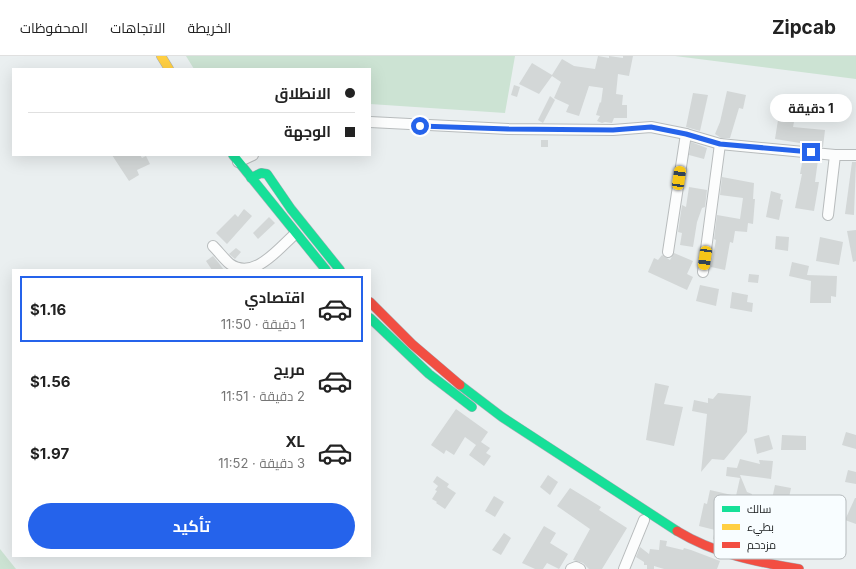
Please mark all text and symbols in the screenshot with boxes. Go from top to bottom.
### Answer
text: Zipcab [772,16,836,39]
text: المحفوظات [20,19,88,36]
text: الاتجاهات [110,19,166,36]
text: الخريطة [188,19,231,36]
text: الانطلاق [275,84,331,103]
callout: 1 دقيقة [770,94,852,122]
text: 1 دقيقة [788,100,834,116]
route start [411,117,429,135]
text: الوجهة [284,122,331,141]
route end [802,143,820,161]
car [671,165,687,191]
car [697,245,713,271]
text: اقتصادي [245,288,305,307]
icon: car [317,291,353,327]
text: $1.16 [30,300,66,319]
text: 1 دقيقة · 11:50 [221,316,305,332]
text: مريح [273,360,305,379]
icon: car [317,363,353,399]
text: $1.56 [30,372,71,391]
text: 2 دقيقة · 11:51 [221,388,305,404]
text: XL [285,432,305,451]
icon: car [317,435,353,471]
text: $1.97 [30,444,69,463]
text: 3 دقيقة · 11:52 [218,455,305,471]
legend [714,495,846,559]
text: سالك [747,502,771,516]
button: تأكيد [28,503,355,549]
text: بطيء [747,520,774,536]
text: مزدحم [747,538,776,553]

